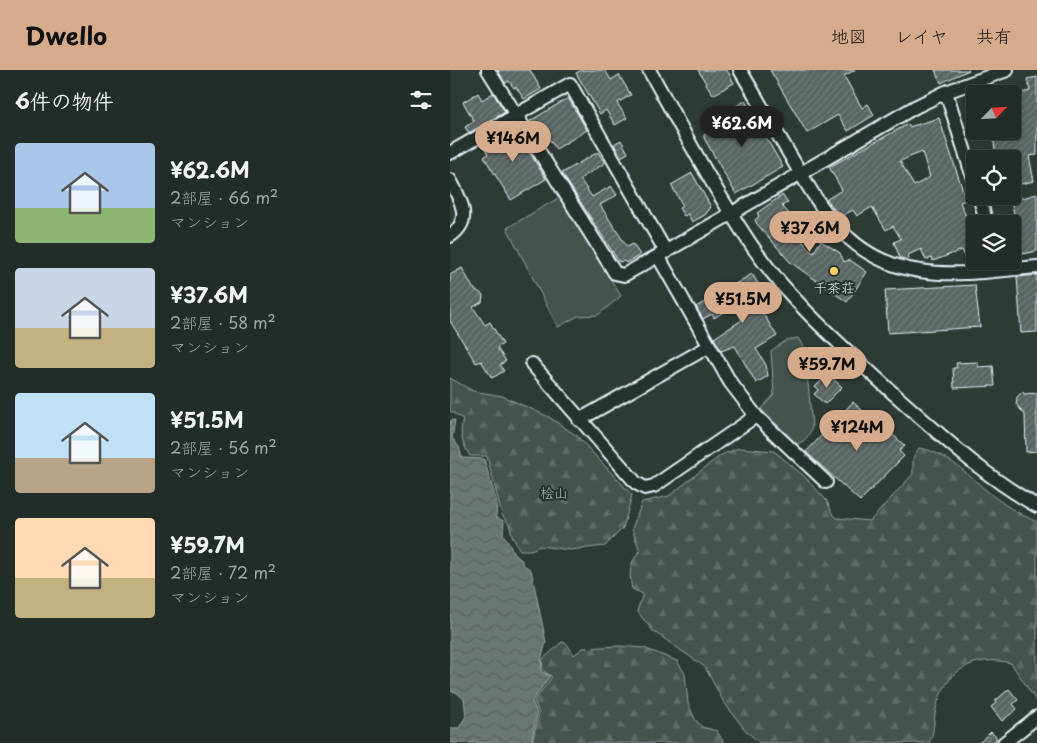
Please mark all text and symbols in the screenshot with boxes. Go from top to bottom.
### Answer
text: Dwello [25,17,107,53]
text: 地図 [831,22,867,49]
text: レイヤ [895,22,948,49]
text: 共有 [976,22,1012,49]
text: 6件の物件 [15,84,114,116]
north arrow [966,85,1021,140]
map controls [966,85,1021,270]
icon: filters [407,86,435,114]
pin: ¥62.6M [701,106,783,148]
text: ¥62.6M [712,110,772,134]
pin: ¥146M [478,121,548,163]
text: ¥146M [486,125,540,149]
button: locate [966,150,1021,205]
text: ¥62.6M [170,153,250,185]
icon: home [55,163,115,223]
text: 2部屋 · 66 m² [170,185,278,209]
text: マンション [170,209,249,233]
pin: ¥37.6M [769,210,851,253]
text: ¥37.6M [780,215,840,239]
button: layers [966,215,1021,270]
marker: 千茶荘 [828,265,840,277]
place label: 千茶荘 [813,277,855,298]
text: ¥37.6M [170,278,248,310]
pin: ¥51.5M [702,282,784,324]
text: ¥51.5M [715,286,771,310]
icon: home [55,288,115,348]
text: 2部屋 · 58 m² [170,310,276,334]
text: マンション [170,334,249,358]
pin: ¥59.7M [786,346,868,389]
text: ¥59.7M [798,351,856,375]
text: ¥51.5M [170,403,244,435]
pin: ¥124M [822,410,892,452]
icon: home [55,413,115,473]
text: ¥124M [830,414,884,438]
text: 2部屋 · 56 m² [170,435,277,459]
text: マンション [170,459,249,483]
park label: 桧山 [540,482,568,503]
text: ¥59.7M [170,528,245,560]
icon: home [55,538,115,598]
text: 2部屋 · 72 m² [170,560,276,584]
text: マンション [170,584,249,608]

